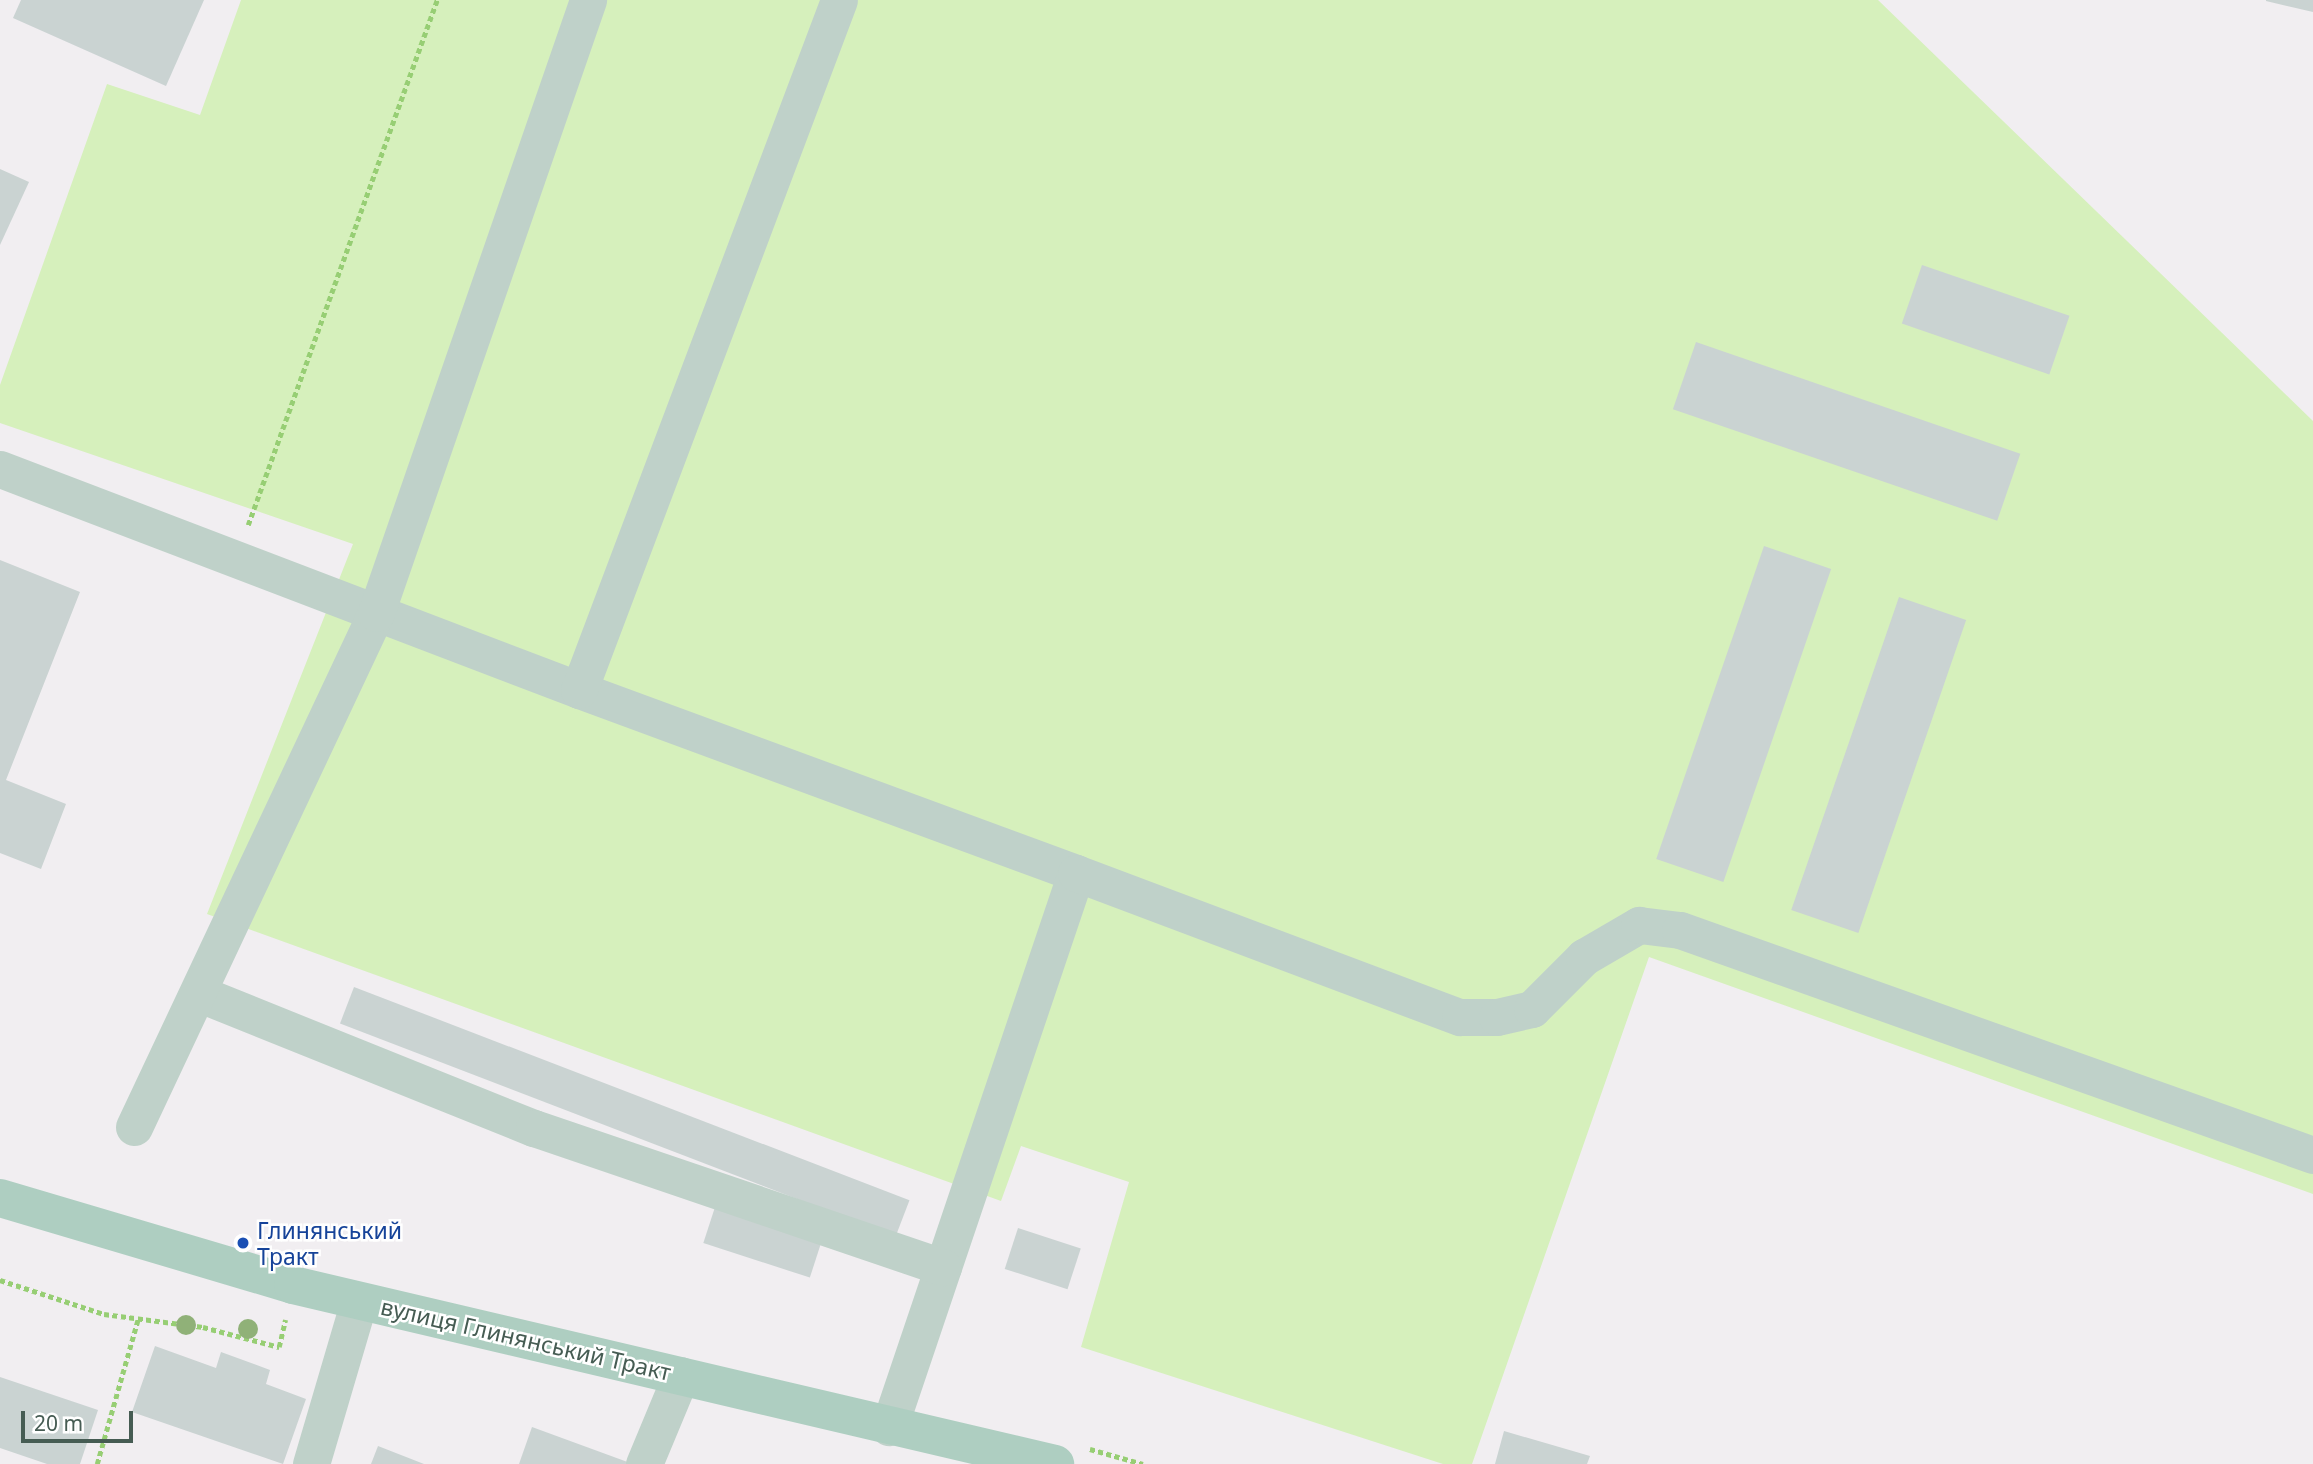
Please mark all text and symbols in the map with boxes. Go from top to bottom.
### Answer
place label: Глинянський Тракт [257,1216,402,1270]
marker: Глинянський Тракт [235,1235,251,1251]
street label: вулиця Глинянський Тракт [378,1292,674,1386]
scale bar [24,1398,136,1442]
text: 20 m [34,1409,83,1437]

